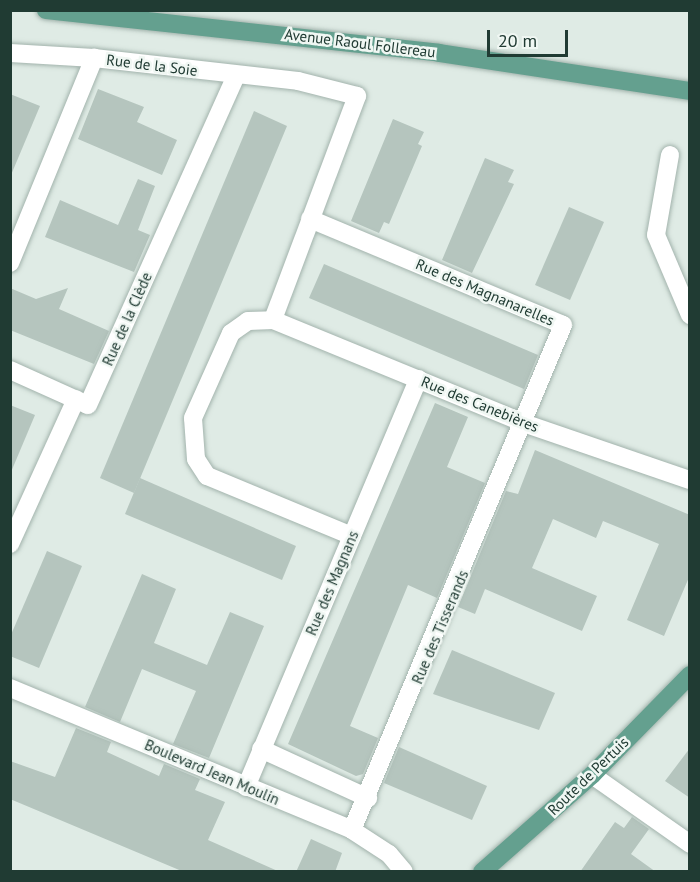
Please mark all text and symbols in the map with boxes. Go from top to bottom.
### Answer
scale bar [490,18,571,56]
street label: Avenue Raoul Follereau [283,25,437,61]
text: 20 m [498,29,537,52]
street label: Rue de la Soie [105,50,199,80]
street label: Rue des Magnanarelles [413,255,557,329]
street label: Rue de la Clède [98,270,156,368]
street label: Rue des Canebières [419,372,541,436]
street label: Rue des Magnans [302,528,362,638]
street label: Rue des Tisserands [408,567,472,687]
street label: Route de Pertuis [544,733,632,819]
street label: Boulevard Jean Moulin [142,735,282,809]

